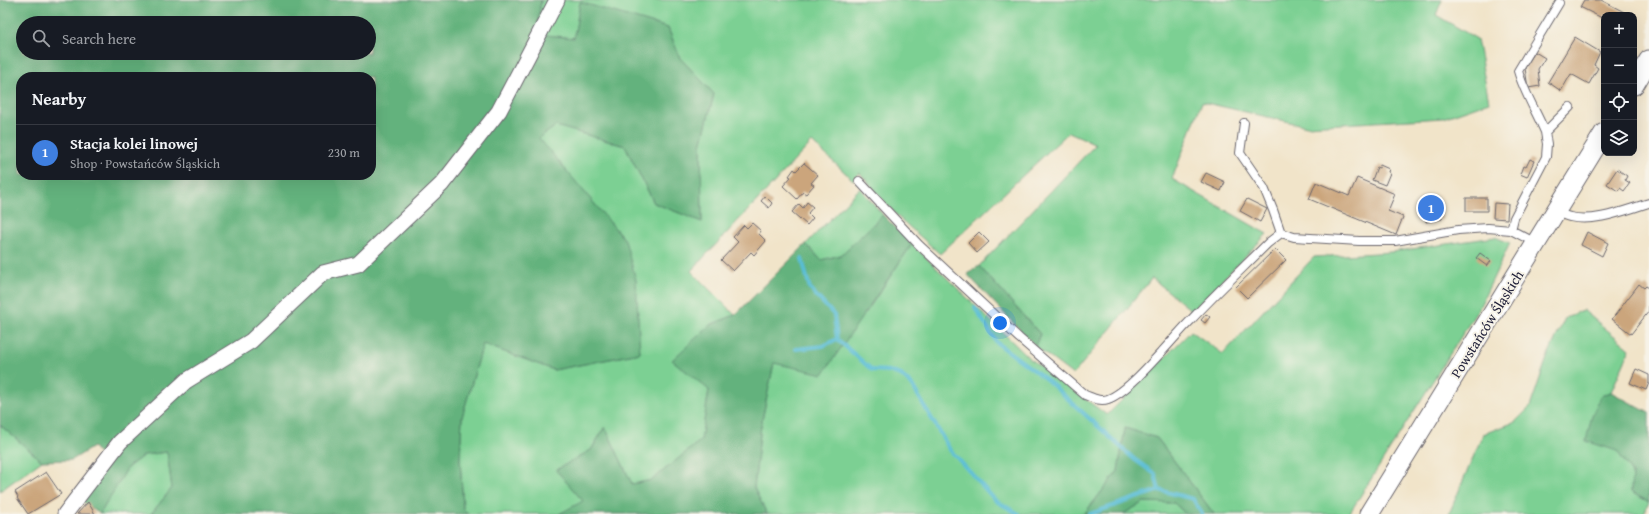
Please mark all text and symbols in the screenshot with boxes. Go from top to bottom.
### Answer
map controls [1601,12,1637,156]
button: + [1601,12,1637,48]
search box [16,16,376,60]
icon: search [30,27,52,49]
text: Search here [62,28,136,49]
button: − [1601,48,1637,84]
button: locate [1601,84,1637,120]
text: Nearby [32,86,86,111]
button: layers [1601,120,1637,156]
text: Stacja kolei linowej [70,133,198,154]
text: 1 [42,143,48,162]
text: 230 m [328,143,360,162]
text: Shop · Powstańców Śląskich [70,154,220,173]
pin: 1 [1418,193,1444,223]
street label: Powstańców Śląskich [1446,266,1528,382]
your location [990,313,1010,333]

